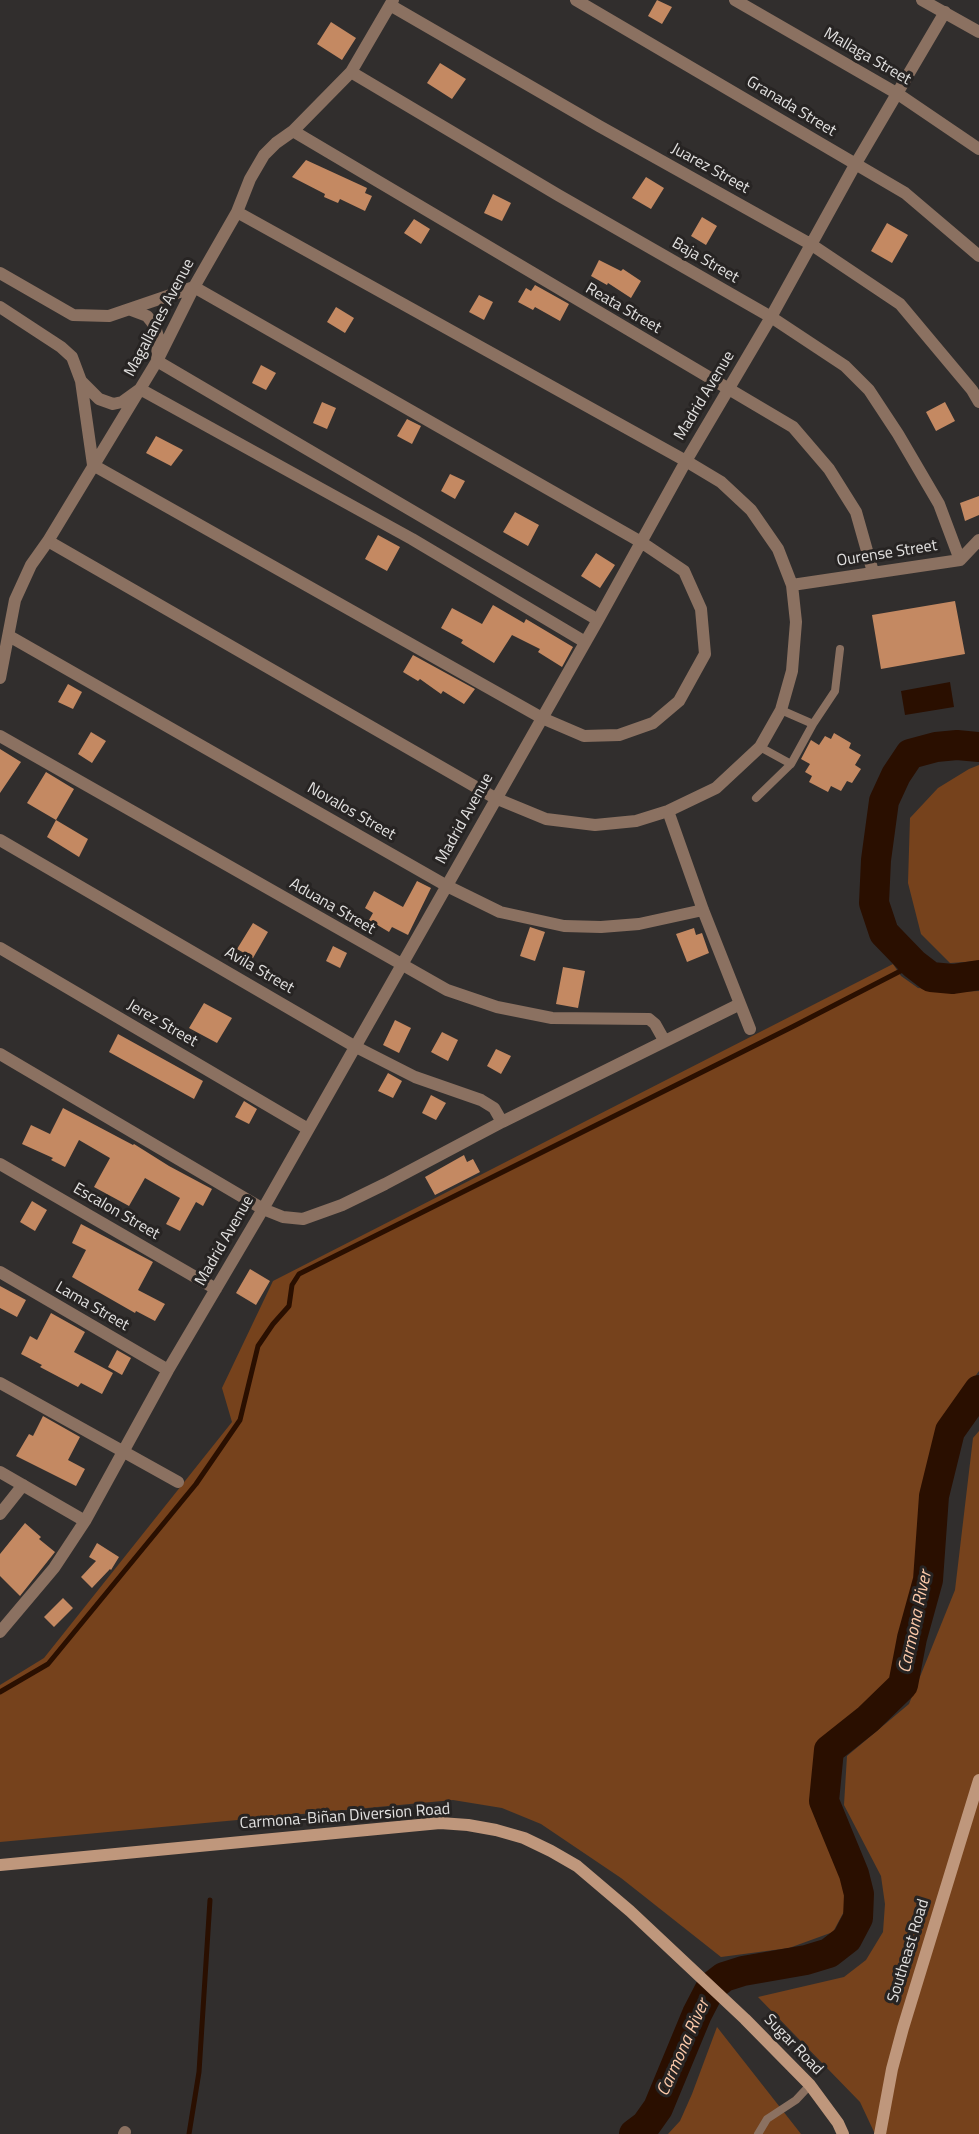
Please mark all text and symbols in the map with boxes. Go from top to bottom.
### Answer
street label: Mallaga Street [820,24,914,90]
street label: Granada Street [743,73,839,141]
street label: Juarez Street [667,140,753,198]
street label: Baja Street [668,234,742,288]
street label: Magallanes Avenue [121,256,199,380]
street label: Reata Street [582,280,664,338]
street label: Madrid Avenue [671,348,739,444]
street label: Ourense Street [835,537,939,571]
street label: Madrid Avenue [432,770,498,868]
street label: Novalos Street [303,779,399,845]
street label: Aduana Street [286,875,378,939]
street label: Avila Street [221,943,297,999]
street label: Jerez Street [123,996,201,1052]
street label: Escalon Street [69,1179,163,1245]
street label: Madrid Avenue [191,1192,259,1290]
street label: Lama Street [52,1278,132,1336]
water label: Carmona River [895,1569,937,1675]
street label: Carmona-Biñan Diversion Road [239,1800,451,1834]
street label: Southeast Road [884,1897,934,2005]
water label: Carmona River [653,1996,715,2100]
street label: Sugar Road [759,2011,827,2079]

